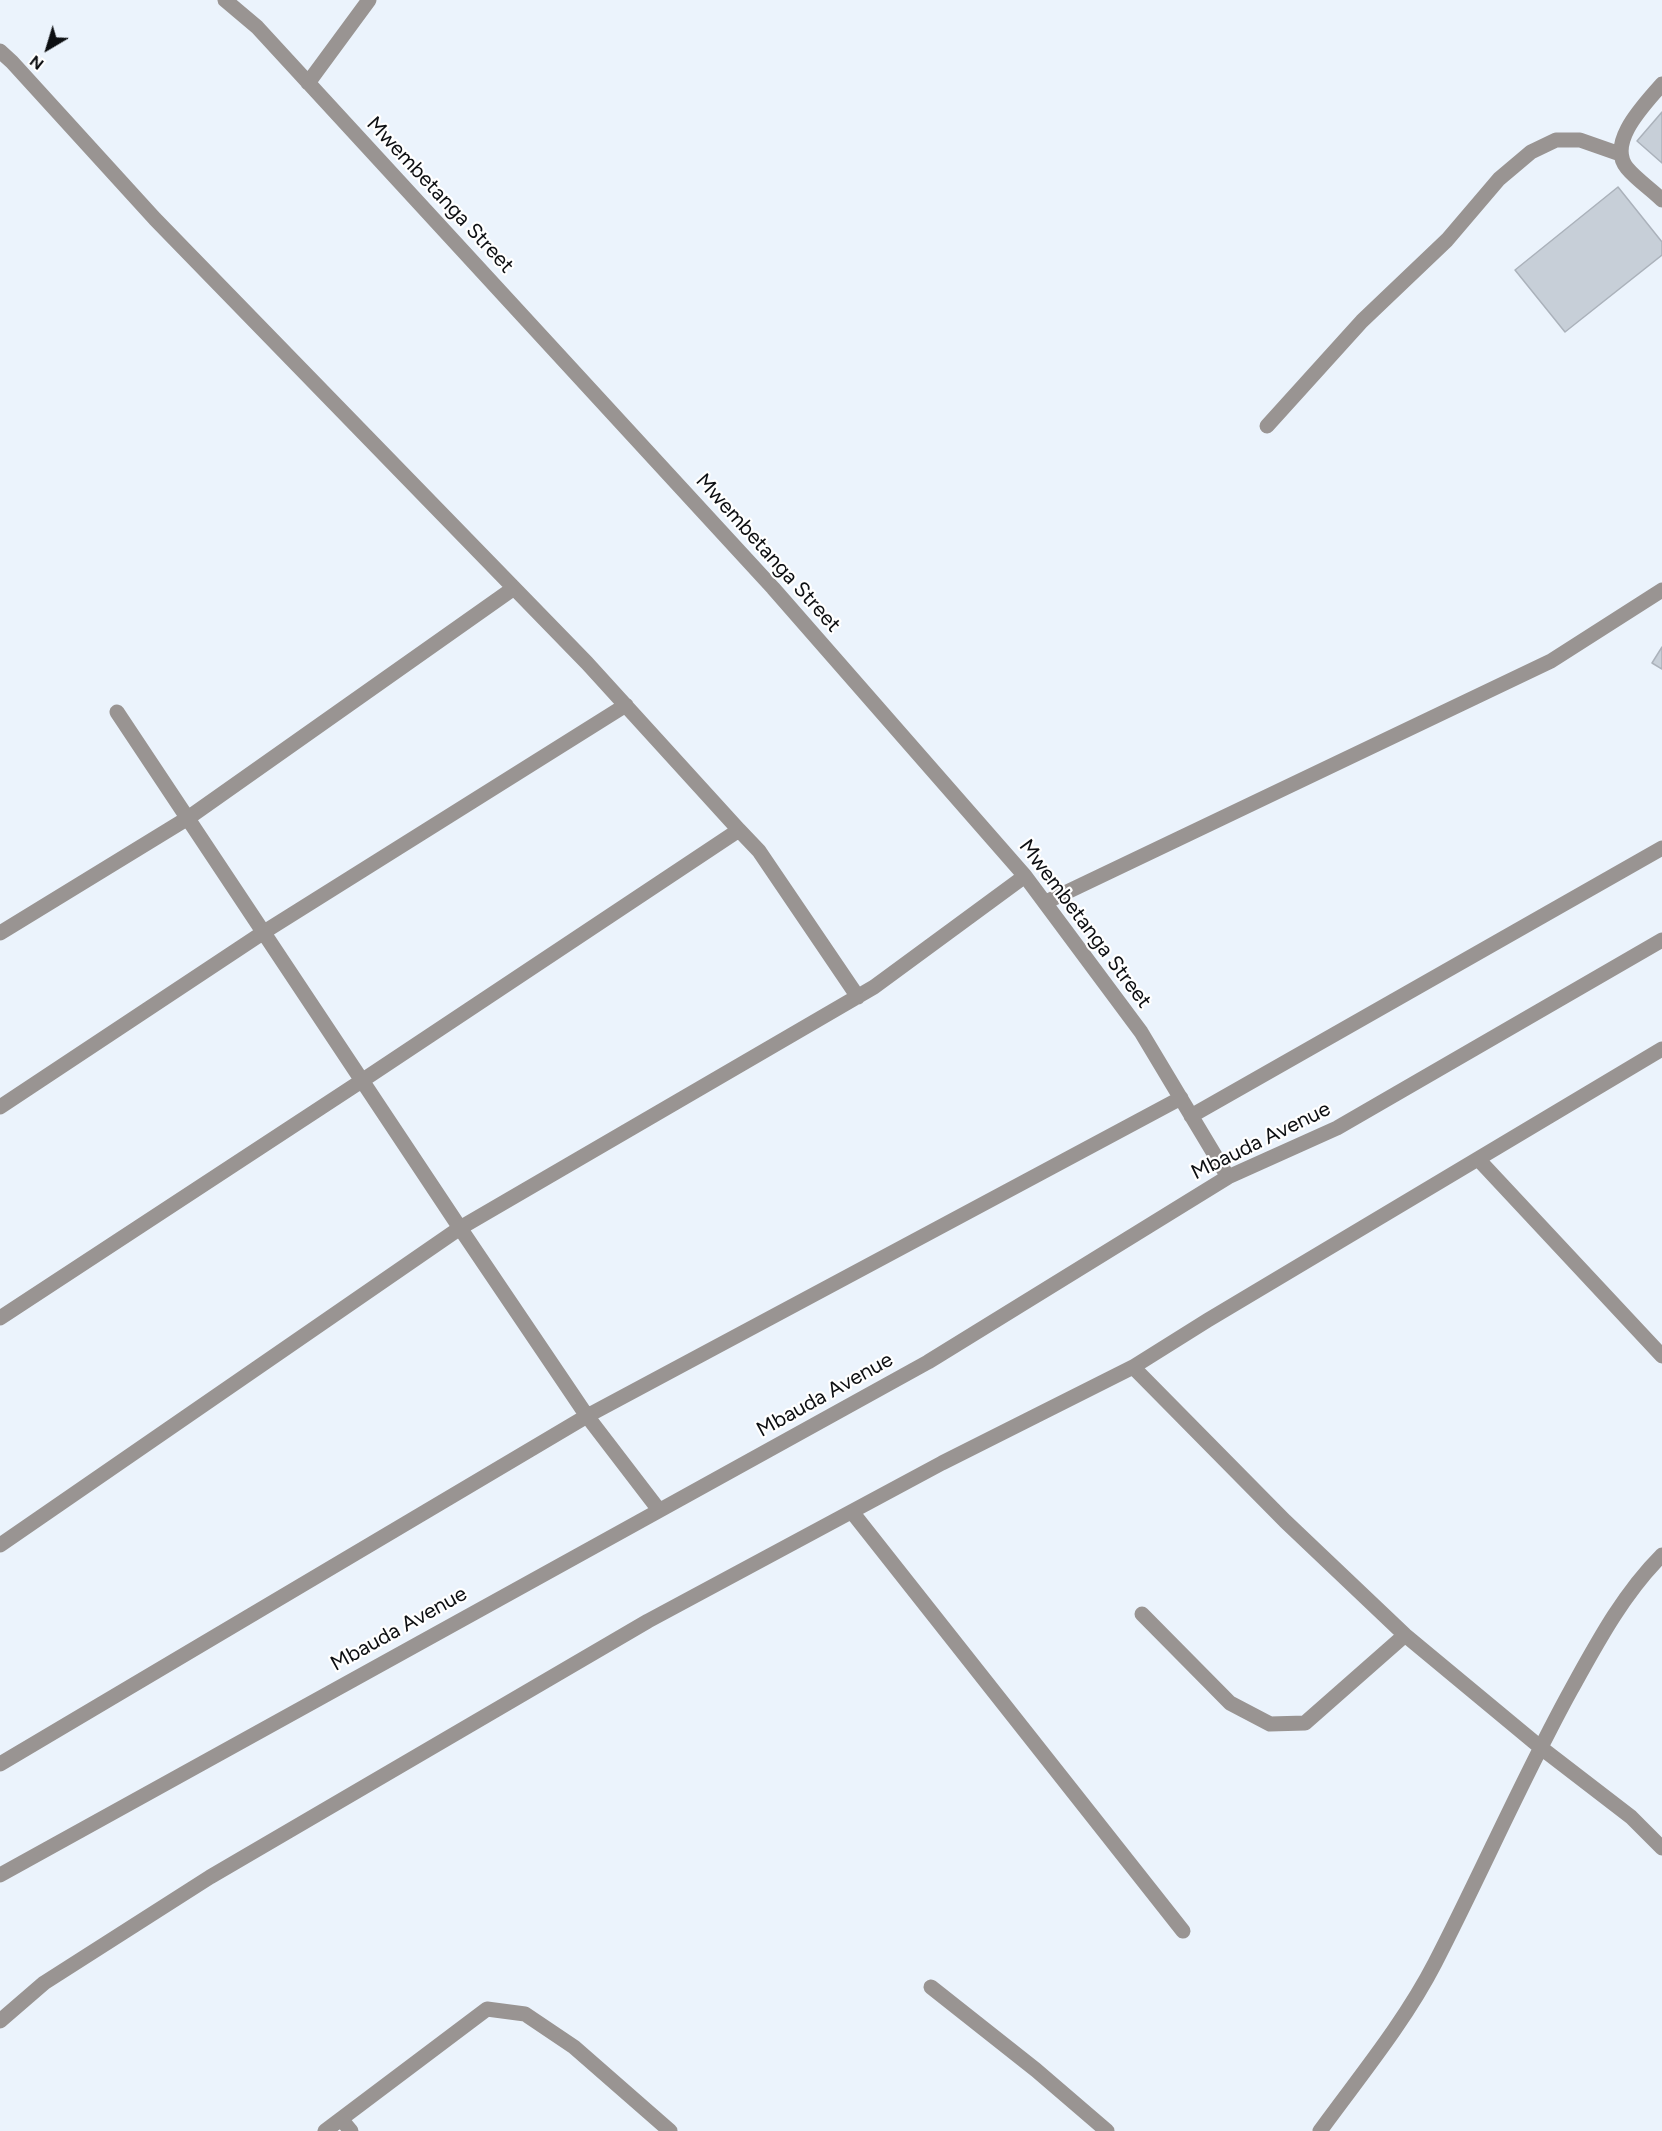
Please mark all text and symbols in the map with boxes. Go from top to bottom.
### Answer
north arrow [18,18,78,78]
text: N [26,51,47,74]
street label: Mwembetanga Street [361,112,519,278]
street label: Mwembetanga Street [690,469,846,637]
street label: Mwembetanga Street [1013,835,1157,1013]
street label: Mbauda Avenue [1187,1096,1335,1186]
street label: Mbauda Avenue [753,1347,897,1443]
street label: Mbauda Avenue [327,1581,471,1677]

